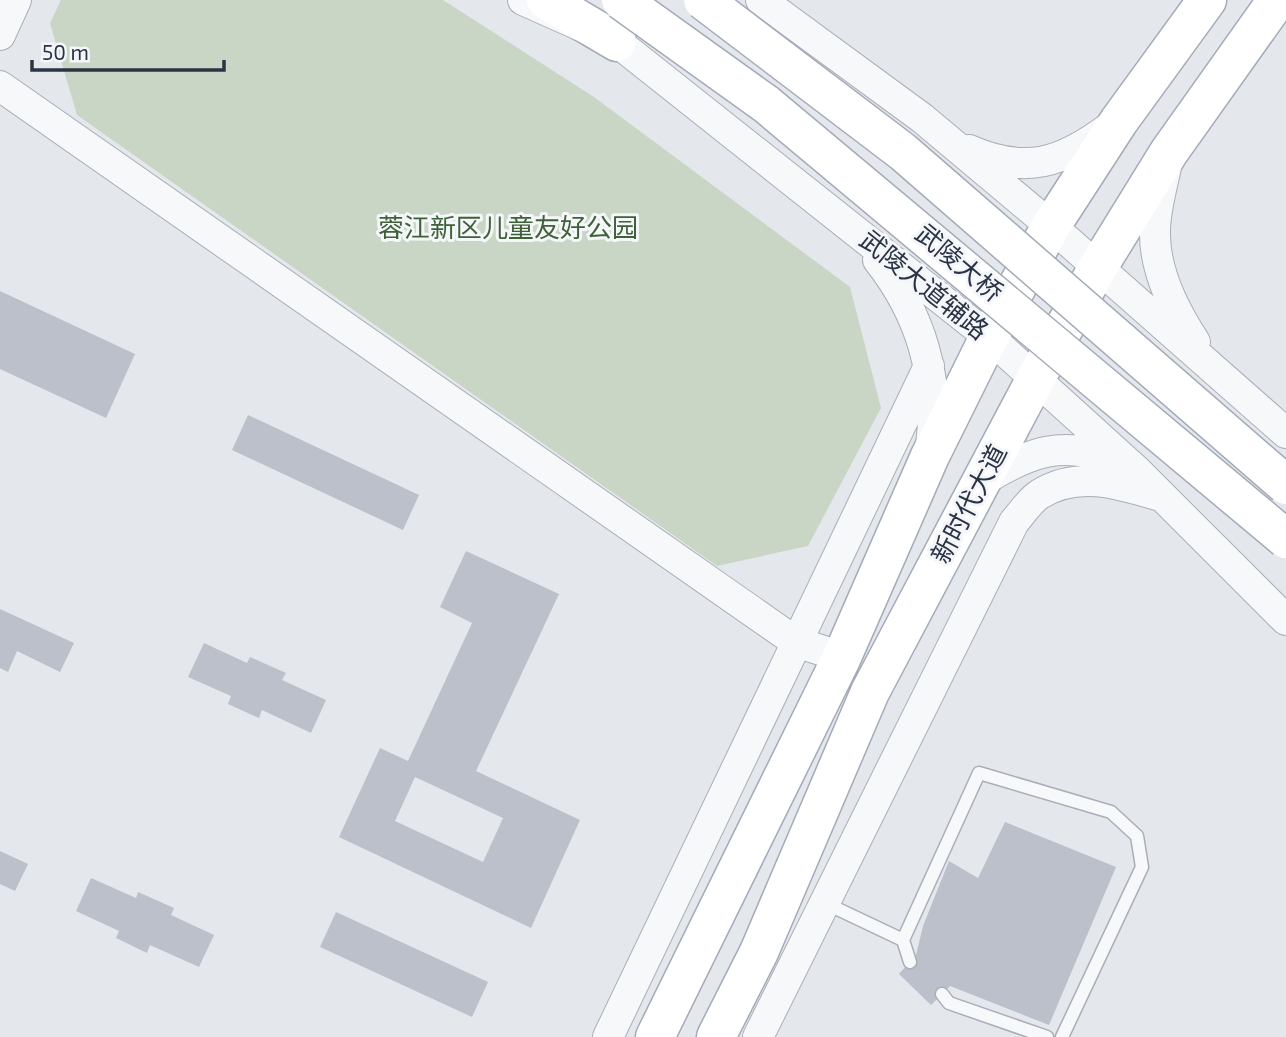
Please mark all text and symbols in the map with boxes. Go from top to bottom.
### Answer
scale bar [32,28,224,72]
text: 50 m [42,39,89,64]
park label: 蓉江新区儿童友好公园 [378,211,638,242]
street label: 武陵大桥 [910,217,1010,307]
street label: 武陵大道辅路 [855,223,995,345]
street label: 新时代大道 [923,439,1012,568]

